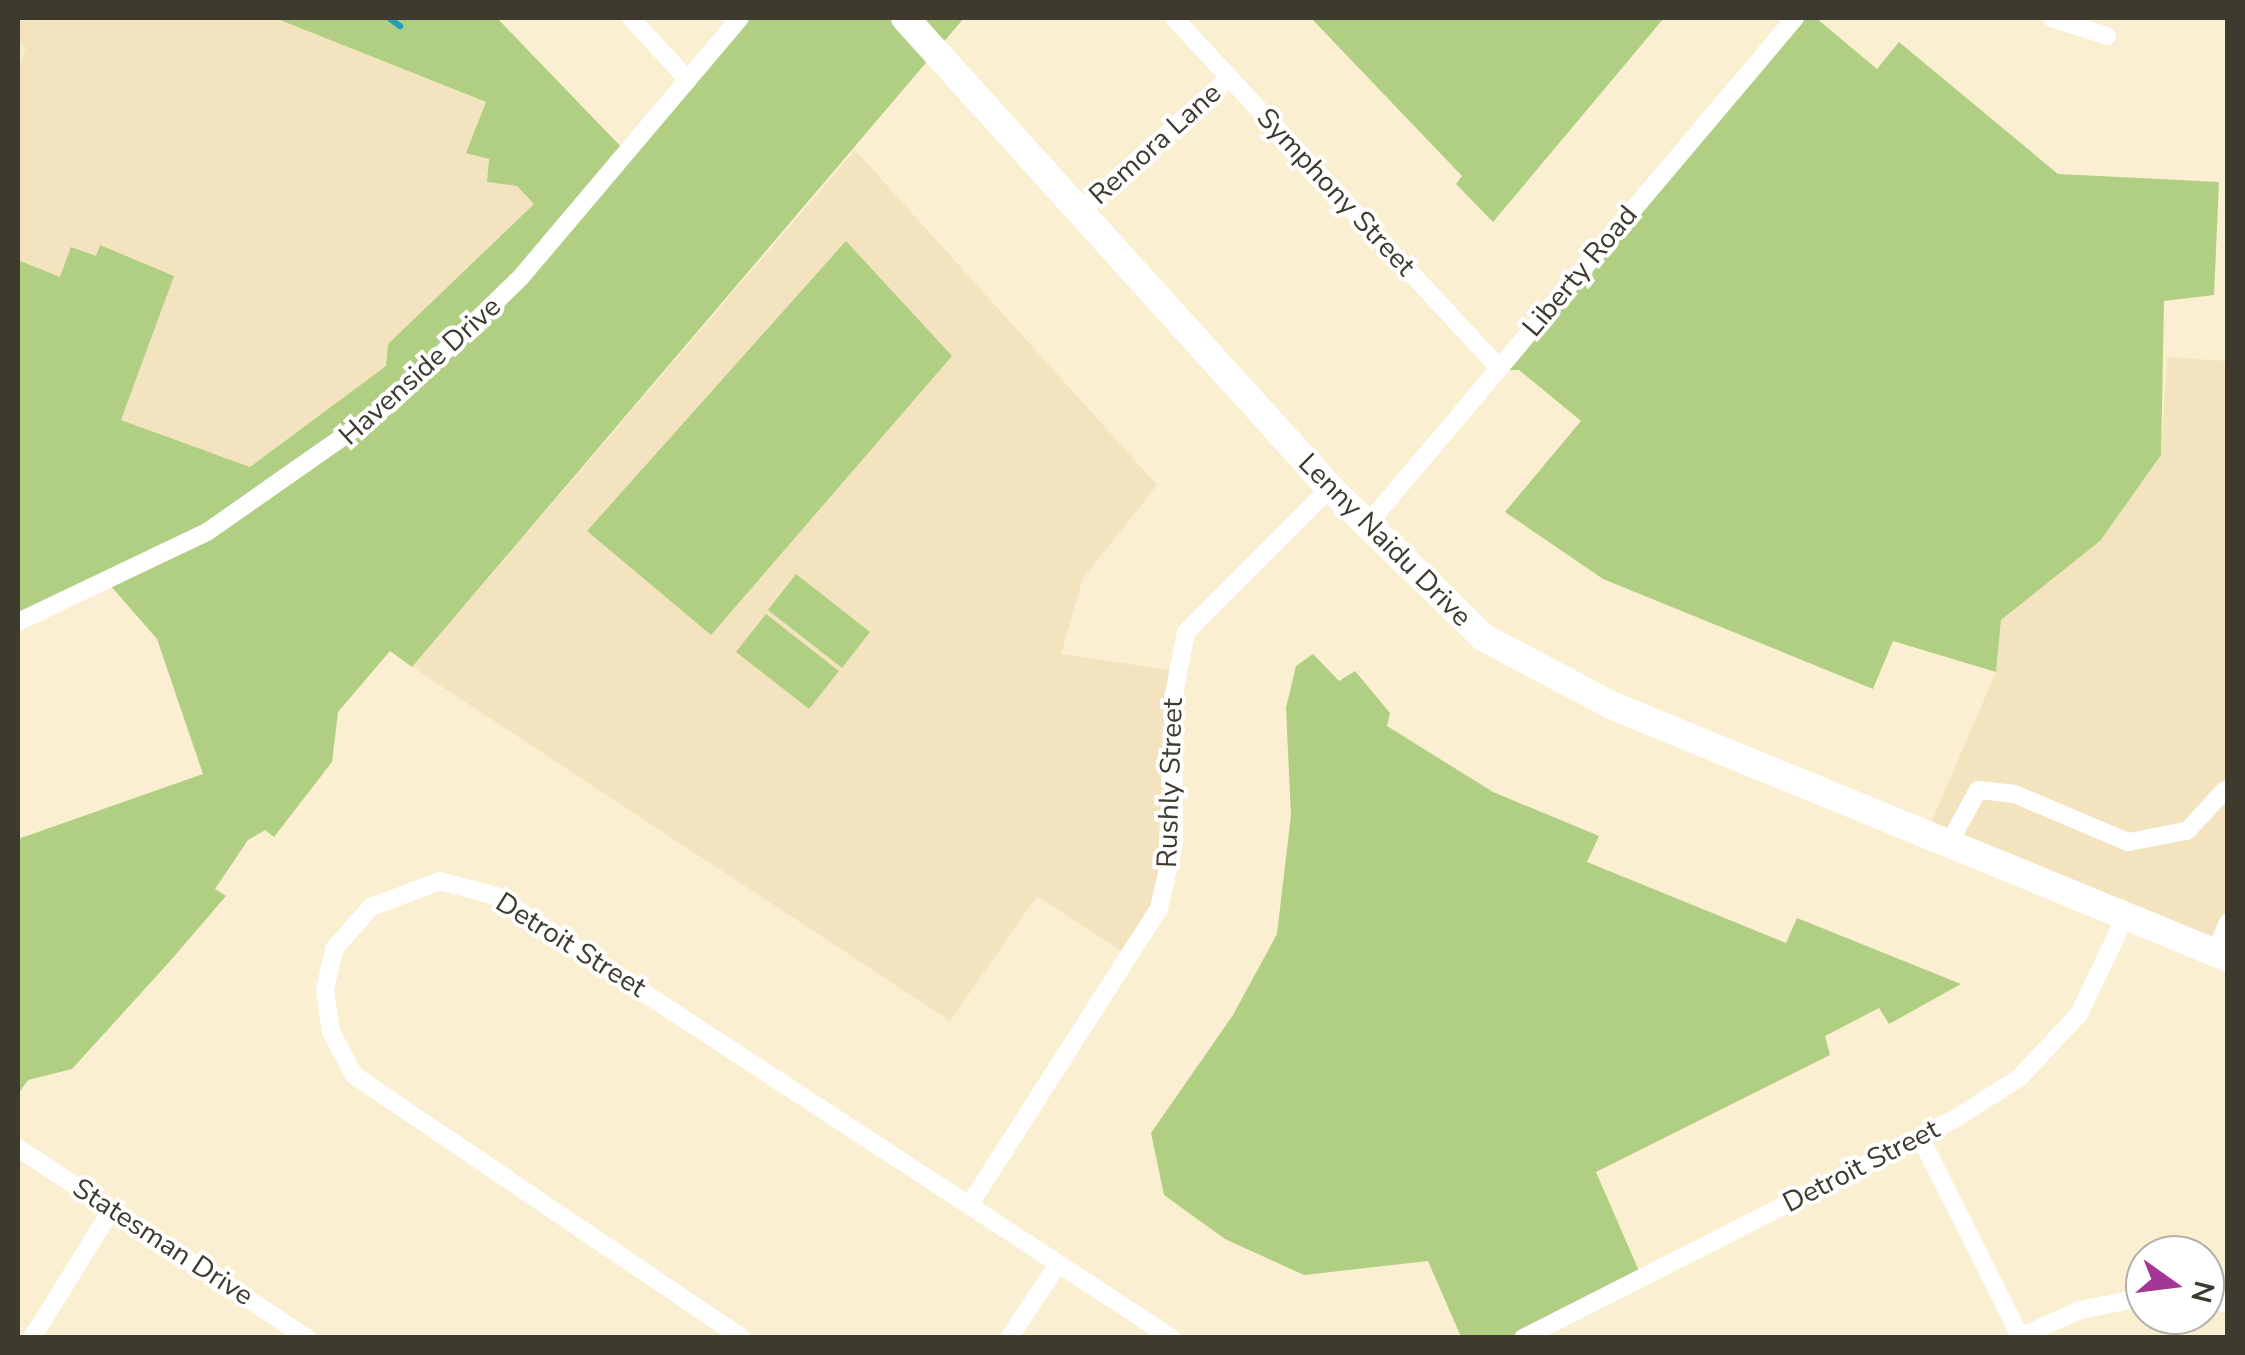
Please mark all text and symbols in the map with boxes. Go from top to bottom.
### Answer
street label: Remora Lane [1082,76,1228,212]
street label: Symphony Street [1250,101,1422,283]
street label: Liberty Road [1516,199,1644,343]
street label: Havenside Drive [332,290,508,452]
street label: Lenny Naidu Drive [1291,446,1479,634]
street label: Rushly Street [1150,698,1190,868]
street label: Detroit Street [490,886,652,1004]
street label: Detroit Street [1777,1112,1945,1220]
street label: Statesman Drive [67,1171,259,1313]
north arrow [2125,1235,2225,1335]
text: N [2181,1277,2223,1307]

